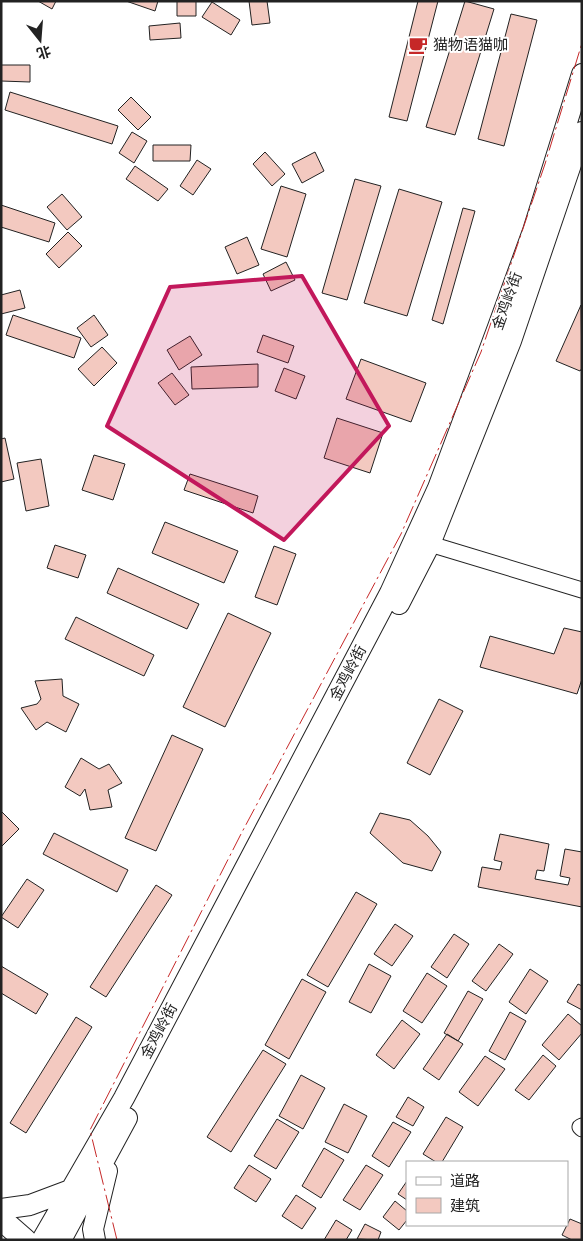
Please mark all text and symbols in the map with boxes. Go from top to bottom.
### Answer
north arrow [15,15,65,65]
cafe icon: 猫物语猫咖 [407,34,429,56]
place label: 猫物语猫咖 [433,36,508,54]
text: 北 [34,42,53,62]
street label: 金鸡岭街 [488,270,526,332]
street label: 金鸡岭街 [326,642,370,704]
street label: 金鸡岭街 [137,1000,181,1062]
legend [406,1161,568,1226]
text: 道路 [450,1172,480,1190]
text: 建筑 [450,1197,480,1215]

